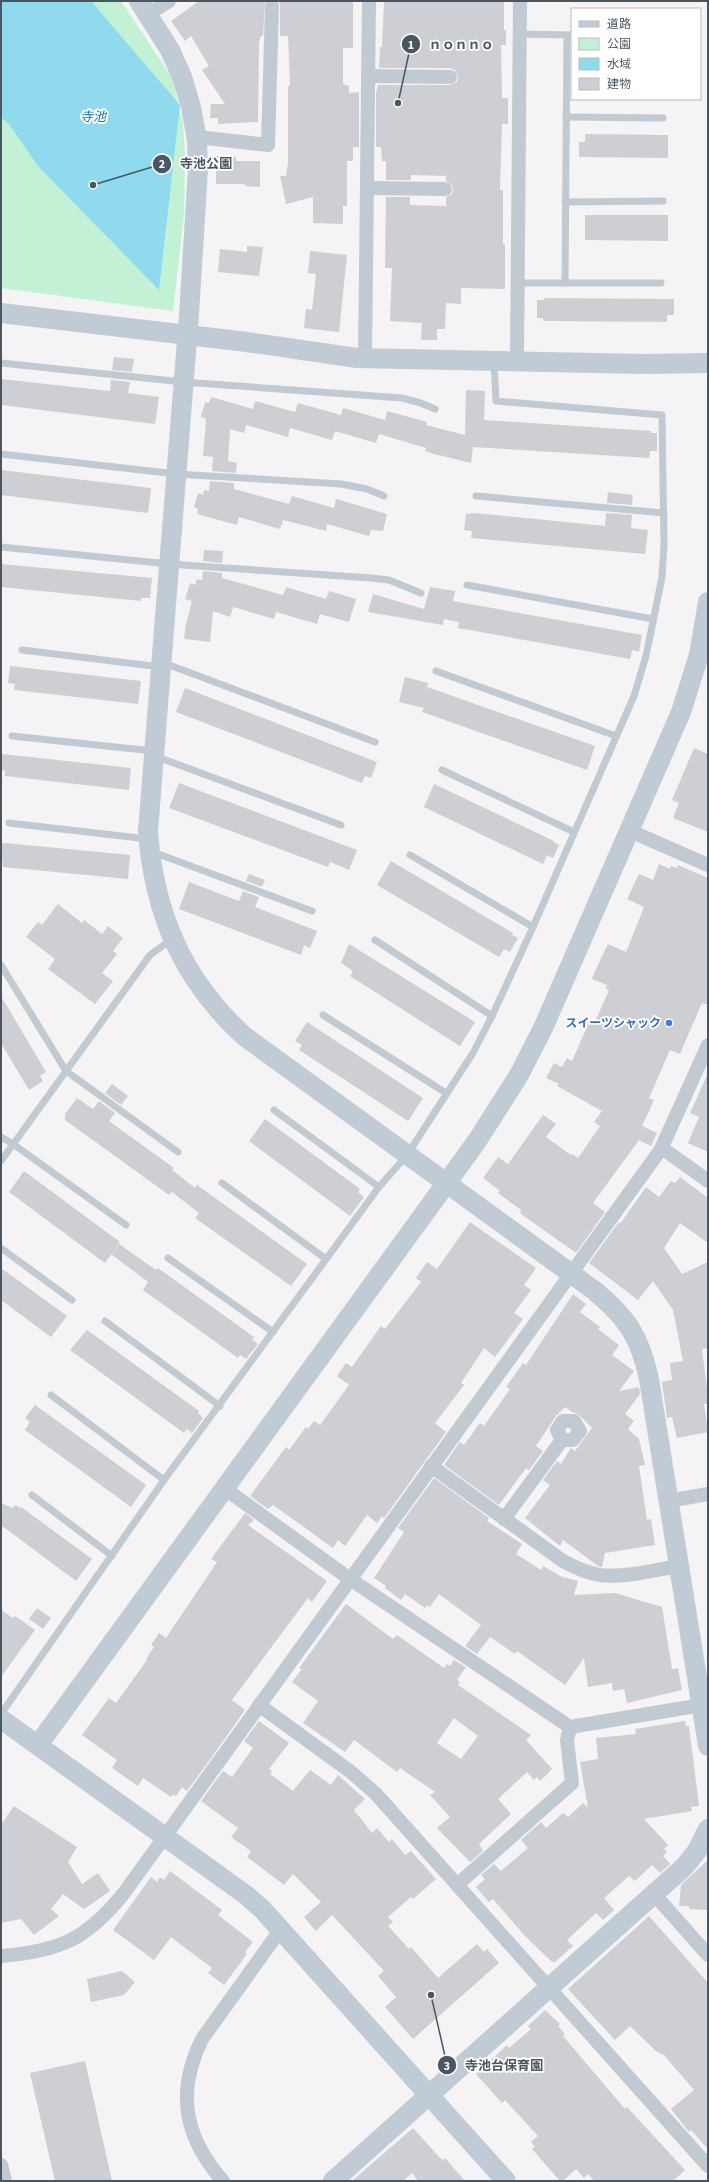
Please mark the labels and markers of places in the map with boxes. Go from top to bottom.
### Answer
callout: ｎｏｎｎｏ [401,32,502,57]
callout: 寺池公園 [152,151,240,176]
place label: スイーツシャック [565,1015,661,1032]
marker: スイーツシャック [664,1018,674,1028]
callout: 寺池台保育園 [437,2053,551,2078]

